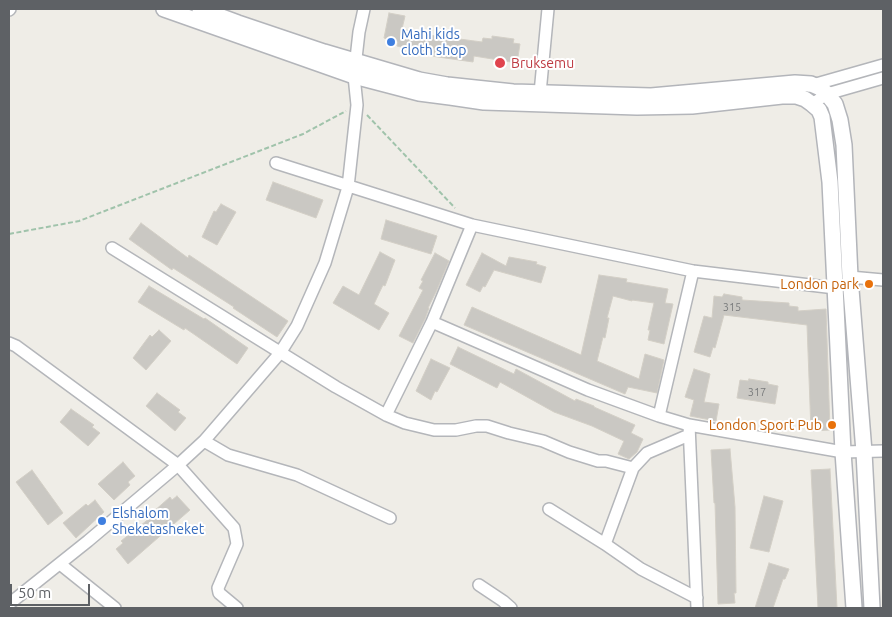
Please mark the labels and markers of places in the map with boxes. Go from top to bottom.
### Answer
place label: Mahi kids cloth shop [401,26,467,58]
marker: Mahi kids cloth shop [385,36,397,48]
place label: Bruksemu [511,55,574,71]
marker: Bruksemu [493,56,507,70]
place label: London park [780,276,859,292]
marker: London park [863,278,875,290]
place label: London Sport Pub [709,417,822,433]
marker: London Sport Pub [826,419,838,431]
place label: Elshalom Sheketasheket [112,505,204,538]
marker: Elshalom Sheketasheket [96,515,108,527]

